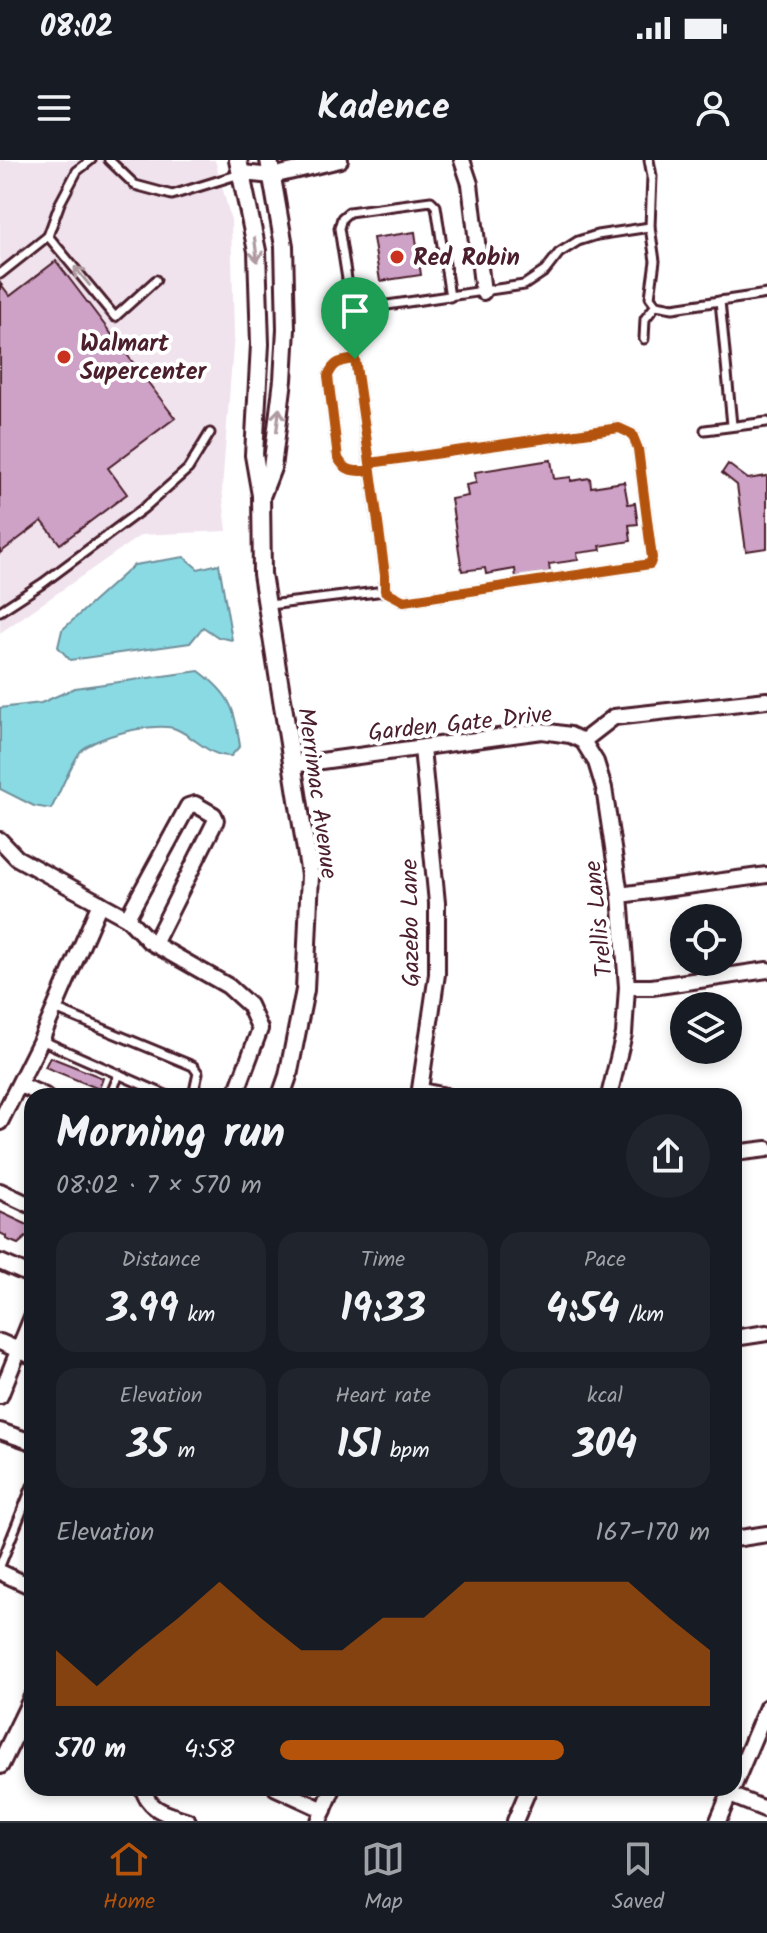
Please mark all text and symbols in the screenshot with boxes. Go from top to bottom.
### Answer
text: 08:02 [40,4,113,52]
text: Kadence [317,80,450,137]
icon: menu [32,86,76,130]
icon: person [691,86,735,130]
one-way arrow [249,237,264,262]
place label: Red Robin [413,239,520,278]
marker: Red Robin [388,248,406,266]
one-way arrow [73,267,91,287]
pin [321,277,389,359]
icon: arrive [333,289,377,333]
place label: Walmart Supercenter [80,325,208,392]
marker: Walmart Supercenter [55,348,73,366]
one-way arrow [271,408,286,433]
street label: Garden Gate Drive [366,695,554,754]
street label: Merrimac Avenue [285,705,348,882]
street label: Gazebo Lane [391,858,432,987]
street label: Trellis Lane [574,859,625,979]
map controls [670,904,742,1064]
button: locate [670,904,742,976]
button: layers [670,992,742,1064]
text: Morning run [56,1100,285,1170]
button: share [626,1114,710,1198]
text: 08:02 · 7 × 570 m [56,1165,262,1207]
text: Distance [121,1243,201,1278]
text: Time [361,1243,405,1278]
text: Pace [584,1243,626,1278]
text: 3.99 [107,1278,179,1342]
text: 19:33 [340,1278,426,1342]
text: 4:54 [546,1278,620,1342]
text: km [179,1298,215,1333]
text: /km [620,1298,664,1333]
text: Elevation [119,1379,203,1414]
text: Heart rate [335,1379,431,1414]
text: kcal [587,1379,623,1414]
text: 35 [127,1414,169,1478]
text: 151 [337,1414,381,1478]
text: 304 [573,1414,637,1478]
text: m [169,1434,195,1469]
text: bpm [381,1434,429,1469]
text: Elevation [56,1512,154,1554]
text: 167–170 m [595,1512,710,1554]
text: 570 m [56,1729,126,1771]
text: 4:58 [184,1729,234,1771]
tab: Home [103,1837,155,1920]
tab: Map [361,1837,405,1920]
tab: Saved [612,1837,664,1920]

